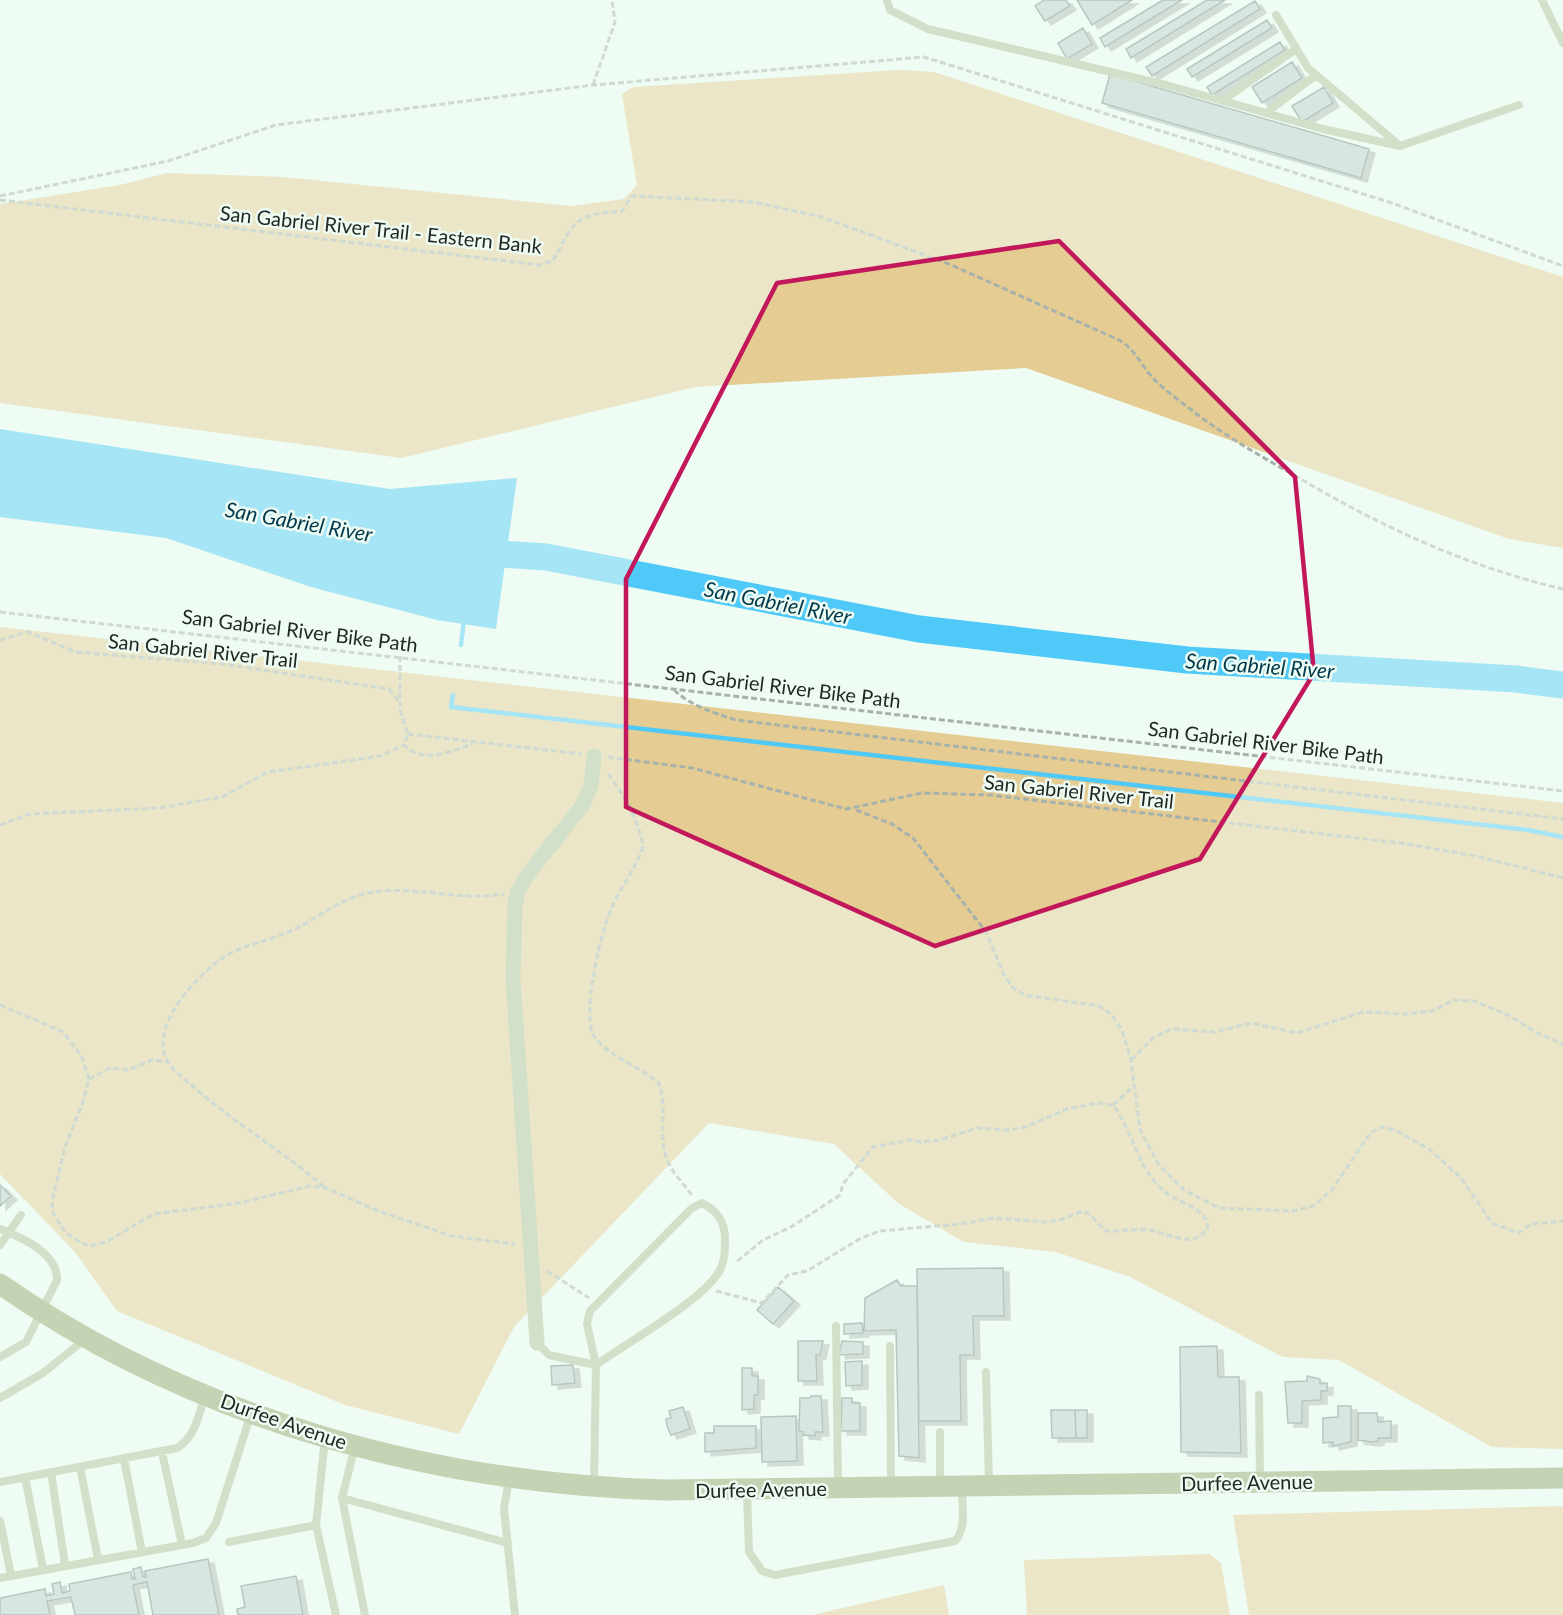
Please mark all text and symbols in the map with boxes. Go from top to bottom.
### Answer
street label: San Gabriel River Trail - Eastern Bank [219,200,544,258]
water label: San Gabriel River [223,496,375,546]
water label: San Gabriel River [702,576,854,629]
street label: San Gabriel River Bike Path [181,604,419,656]
street label: San Gabriel River Trail [107,628,299,672]
water label: San Gabriel River [1185,647,1336,683]
street label: San Gabriel River Bike Path [664,660,902,712]
street label: San Gabriel River Bike Path [1147,716,1385,768]
street label: San Gabriel River Trail [983,769,1175,813]
street label: Durfee Avenue [218,1388,350,1454]
street label: Durfee Avenue [1181,1469,1313,1495]
street label: Durfee Avenue [695,1476,827,1502]

